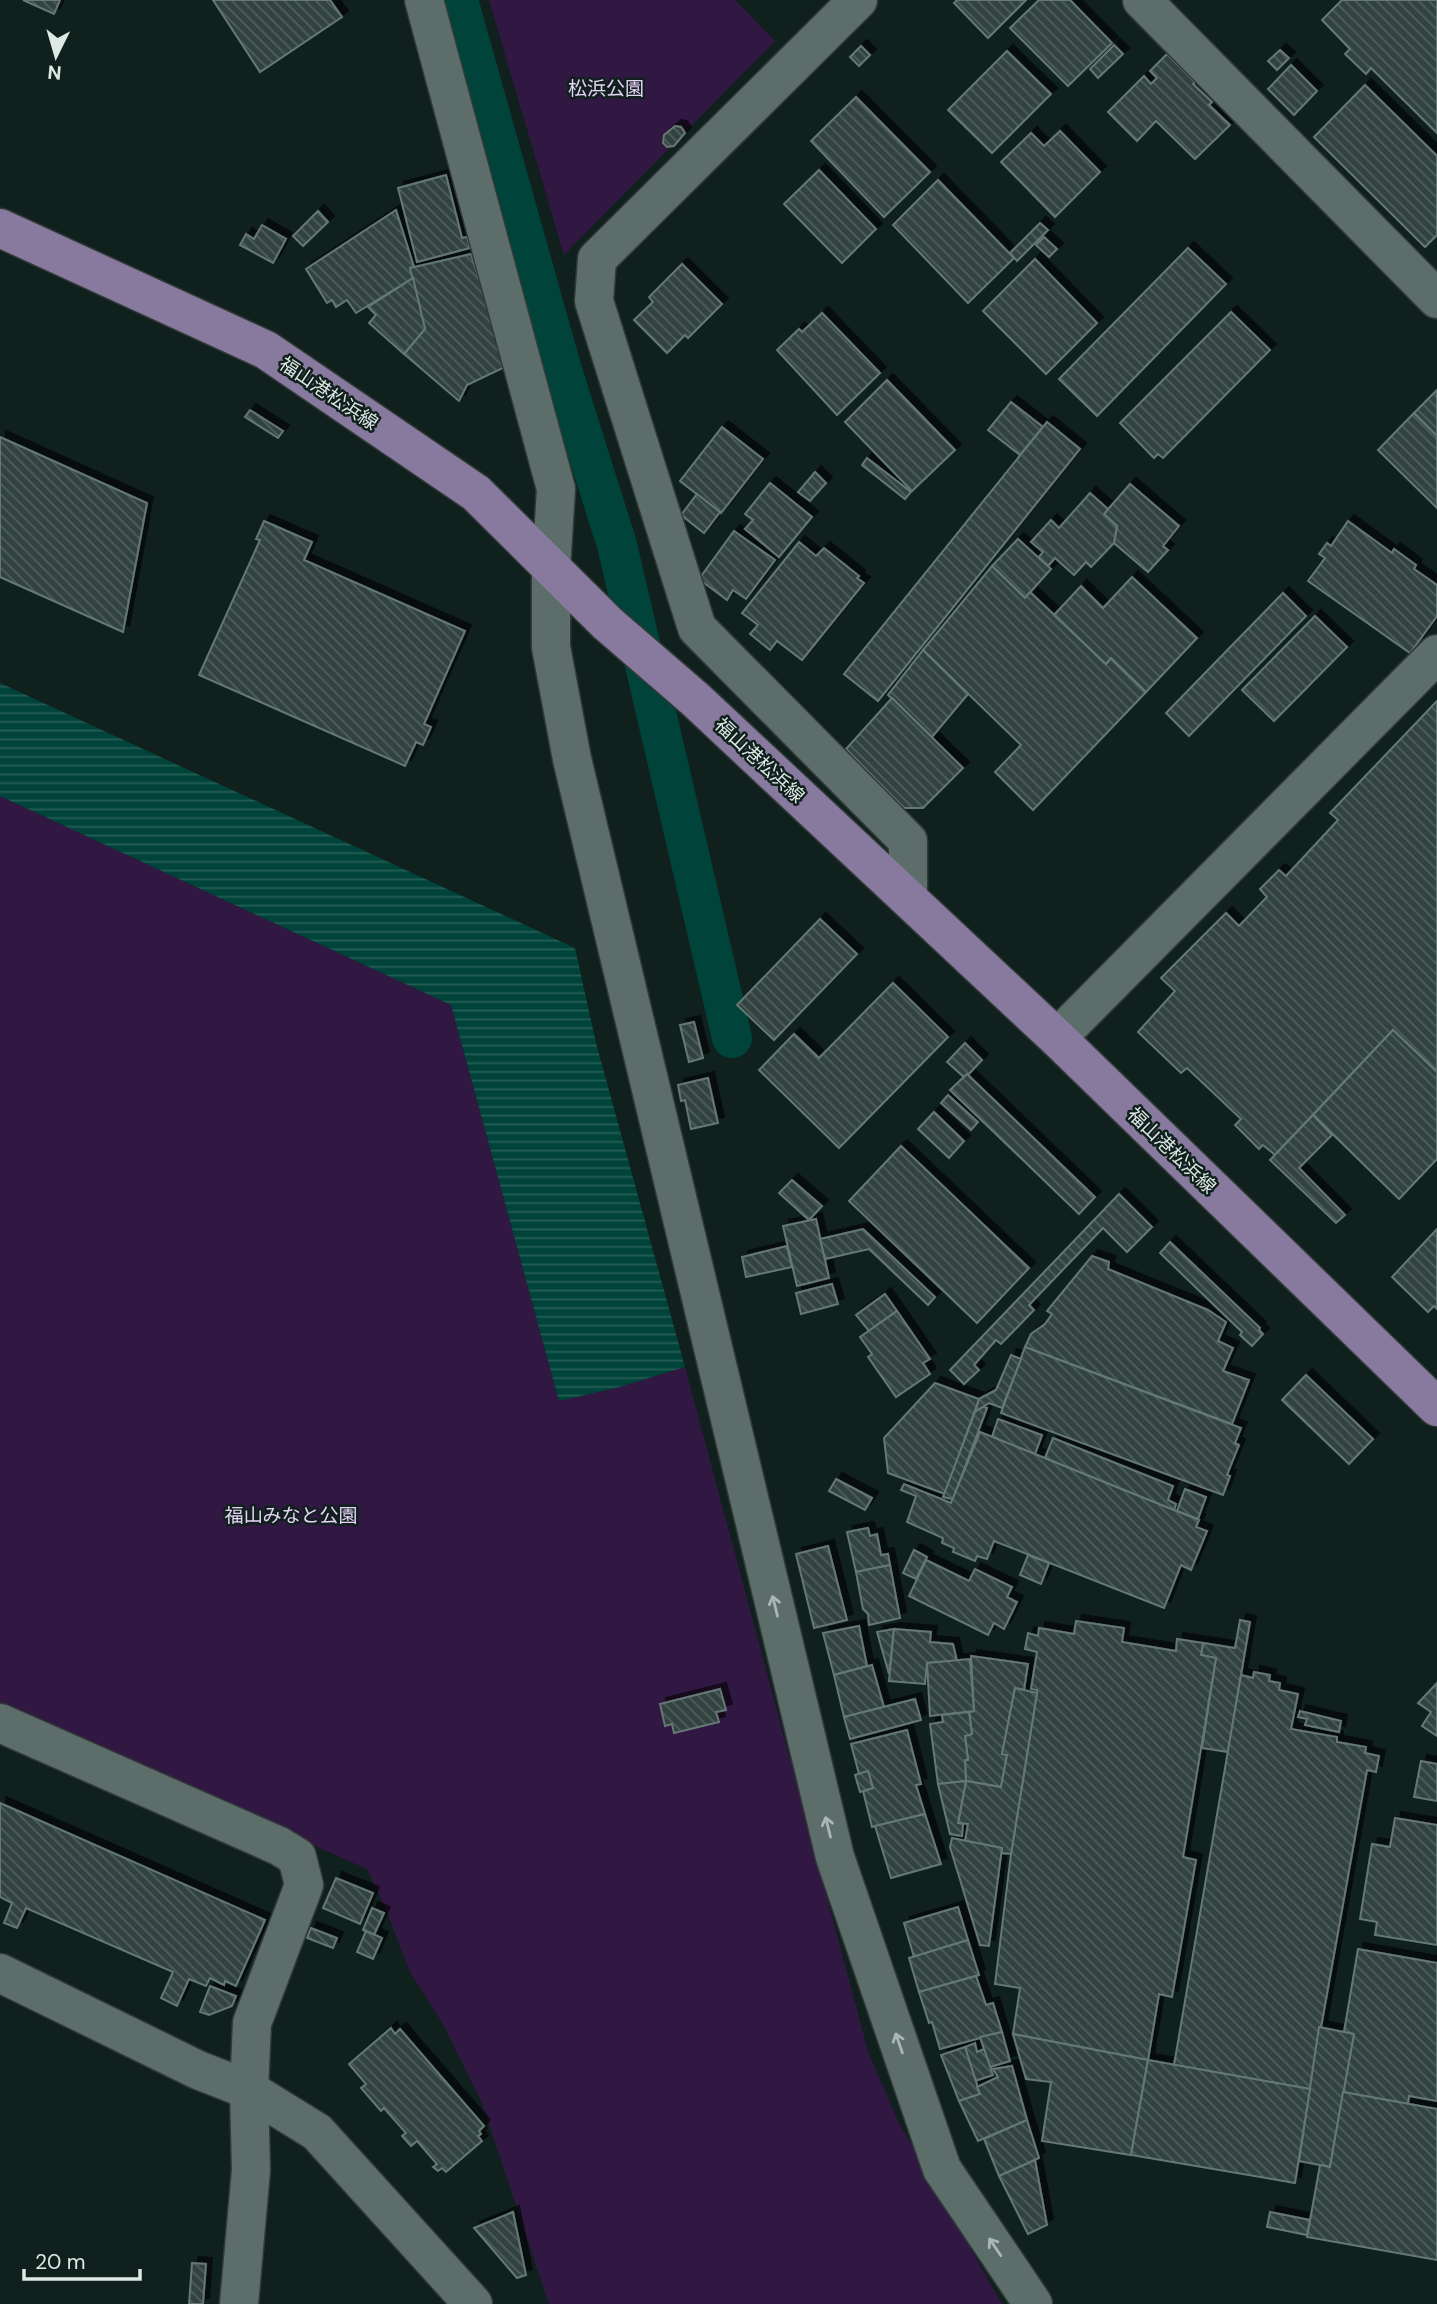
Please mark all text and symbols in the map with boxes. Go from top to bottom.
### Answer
north arrow [21,21,91,91]
text: N [47,59,63,85]
park label: 松浜公園 [568,76,644,101]
street label: 福山港松浜線 [274,351,383,436]
street label: 福山港松浜線 [709,712,810,808]
street label: 福山港松浜線 [1122,1102,1221,1199]
park label: 福山みなと公園 [224,1503,358,1528]
one-way arrow [768,1595,781,1618]
one-way arrow [821,1816,834,1839]
one-way arrow [892,2033,904,2055]
scale bar [24,2238,140,2282]
one-way arrow [988,2238,1002,2258]
text: 20 m [35,2248,86,2276]

